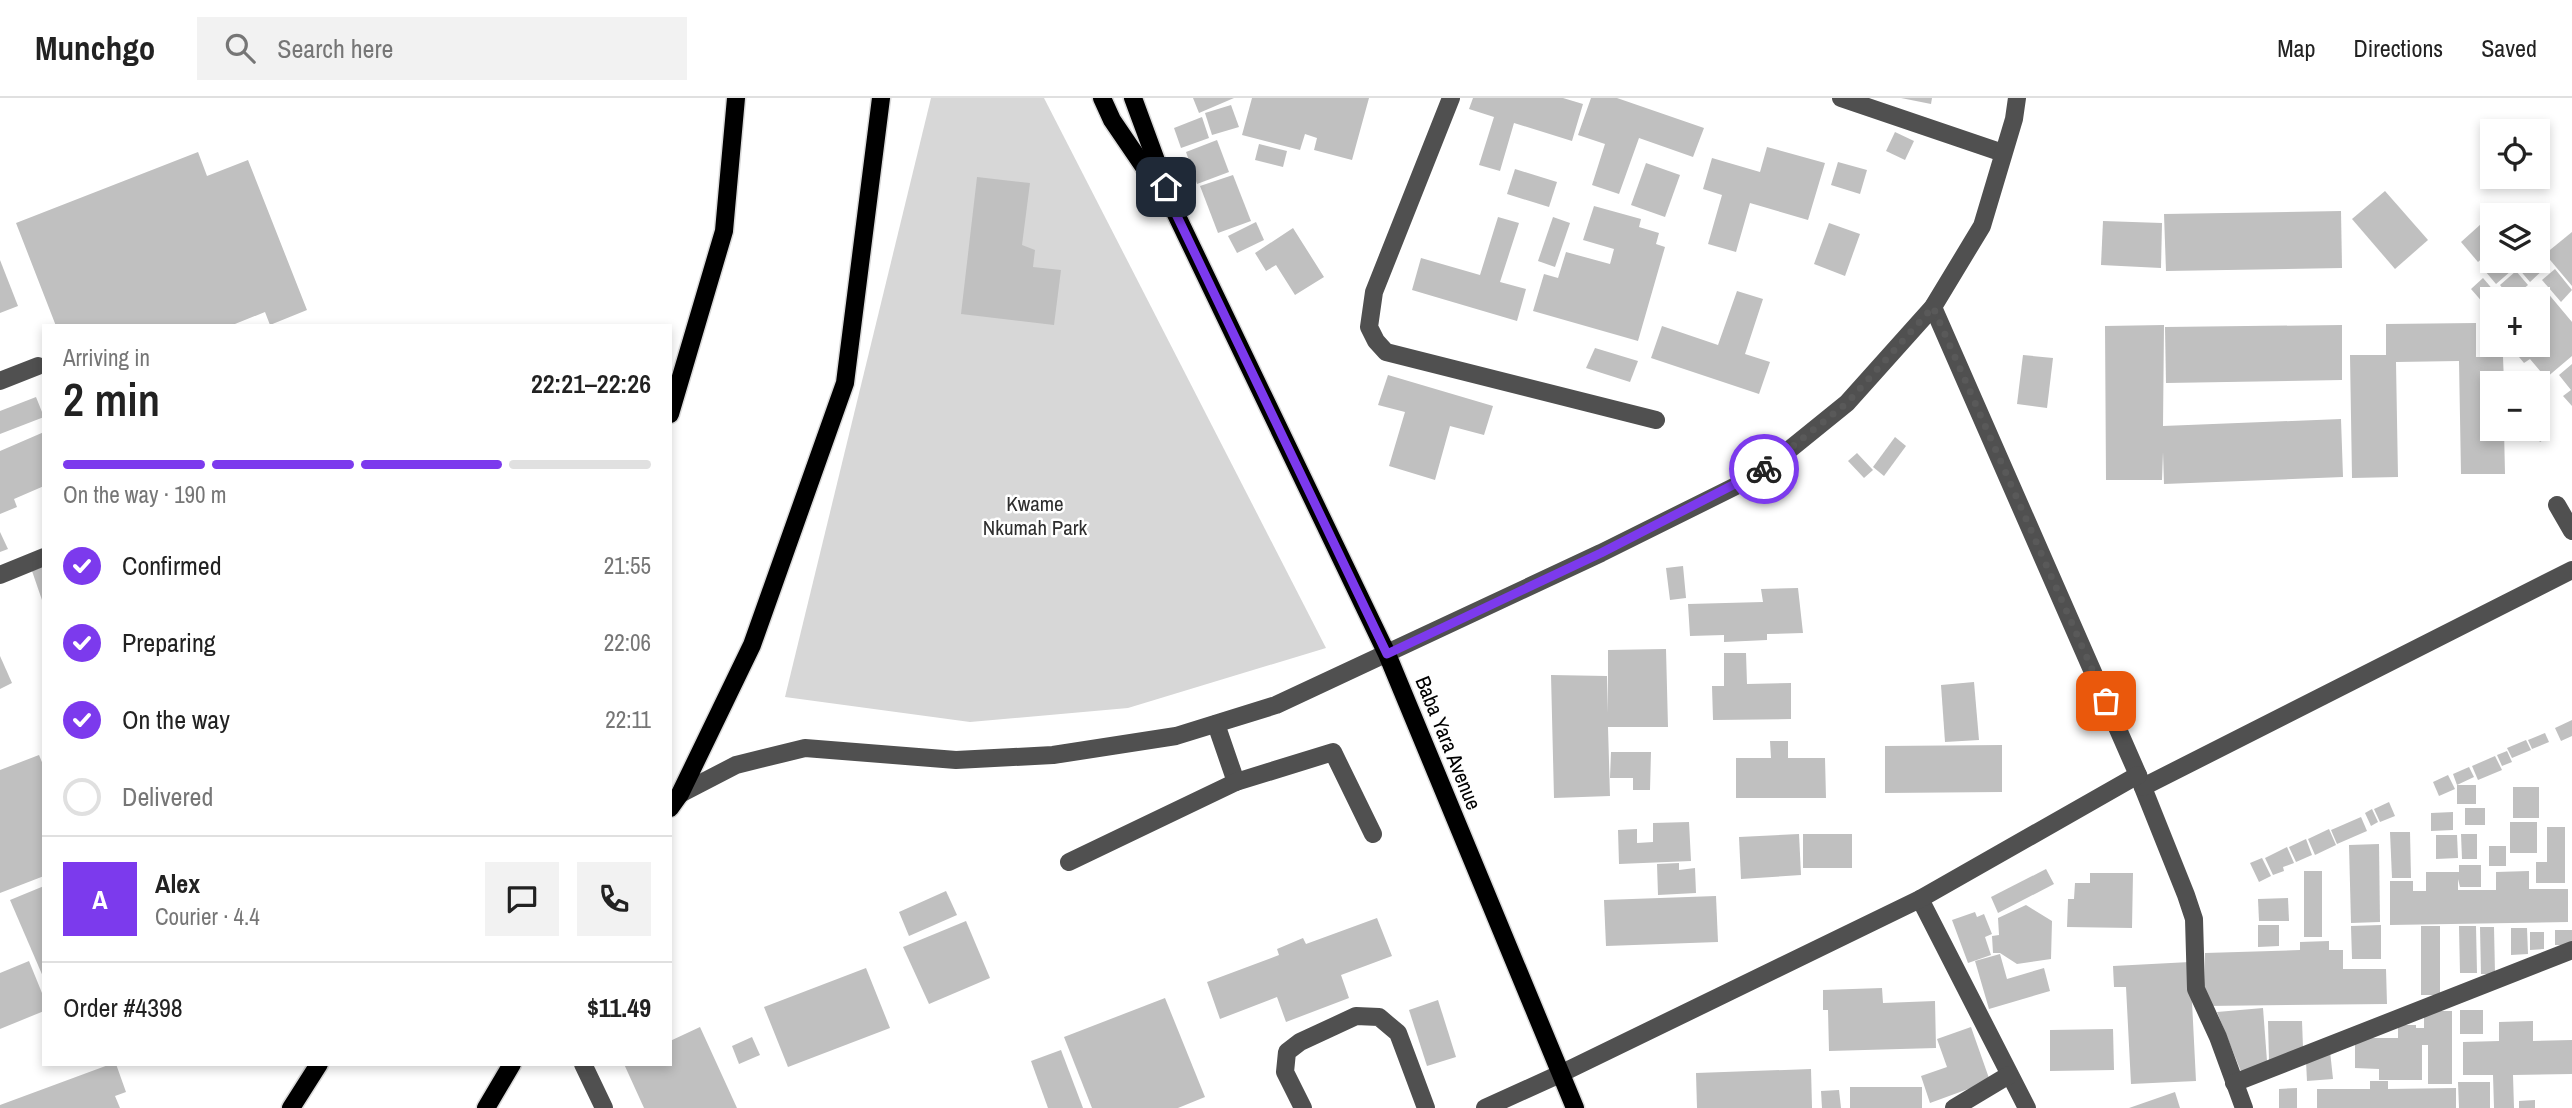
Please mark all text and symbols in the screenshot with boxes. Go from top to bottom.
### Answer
search box [197,17,687,80]
text: Munchgo [35,26,155,70]
icon: search [221,29,259,67]
text: Search here [277,31,393,66]
text: Map [2277,32,2315,64]
text: Directions [2353,32,2443,64]
text: Saved [2481,32,2537,64]
map controls [2480,119,2550,441]
button: locate [2480,119,2550,189]
pin [1136,157,1196,217]
icon: home [1147,168,1185,206]
button: layers [2480,203,2550,273]
button: + [2480,287,2550,357]
text: Arriving in [63,342,150,373]
text: 22:21–22:26 [531,366,651,401]
text: 2 min [63,368,160,430]
button: − [2480,371,2550,441]
courier [1729,434,1799,504]
icon: bike [1745,450,1783,488]
text: On the way · 190 m [63,479,227,510]
park label: Kwame Nkumah Park [983,489,1088,542]
icon: check [63,547,101,585]
text: Confirmed [122,548,222,583]
text: 21:55 [604,550,651,581]
icon: check [63,624,101,662]
text: Preparing [122,625,216,660]
text: 22:06 [604,627,651,658]
pin [2076,671,2136,731]
street label: Baba Yara Avenue [1408,672,1488,814]
icon: bag [2087,682,2125,720]
icon: check [63,701,101,739]
text: On the way [122,702,230,737]
text: 22:11 [605,704,651,735]
text: Delivered [122,779,213,814]
button: chat [485,862,559,936]
button: phone [577,862,651,936]
text: Alex [155,866,200,901]
text: A [92,882,108,917]
text: Courier · 4.4 [155,901,260,932]
text: Order #4398 [63,990,183,1025]
text: $11.49 [587,990,651,1025]

